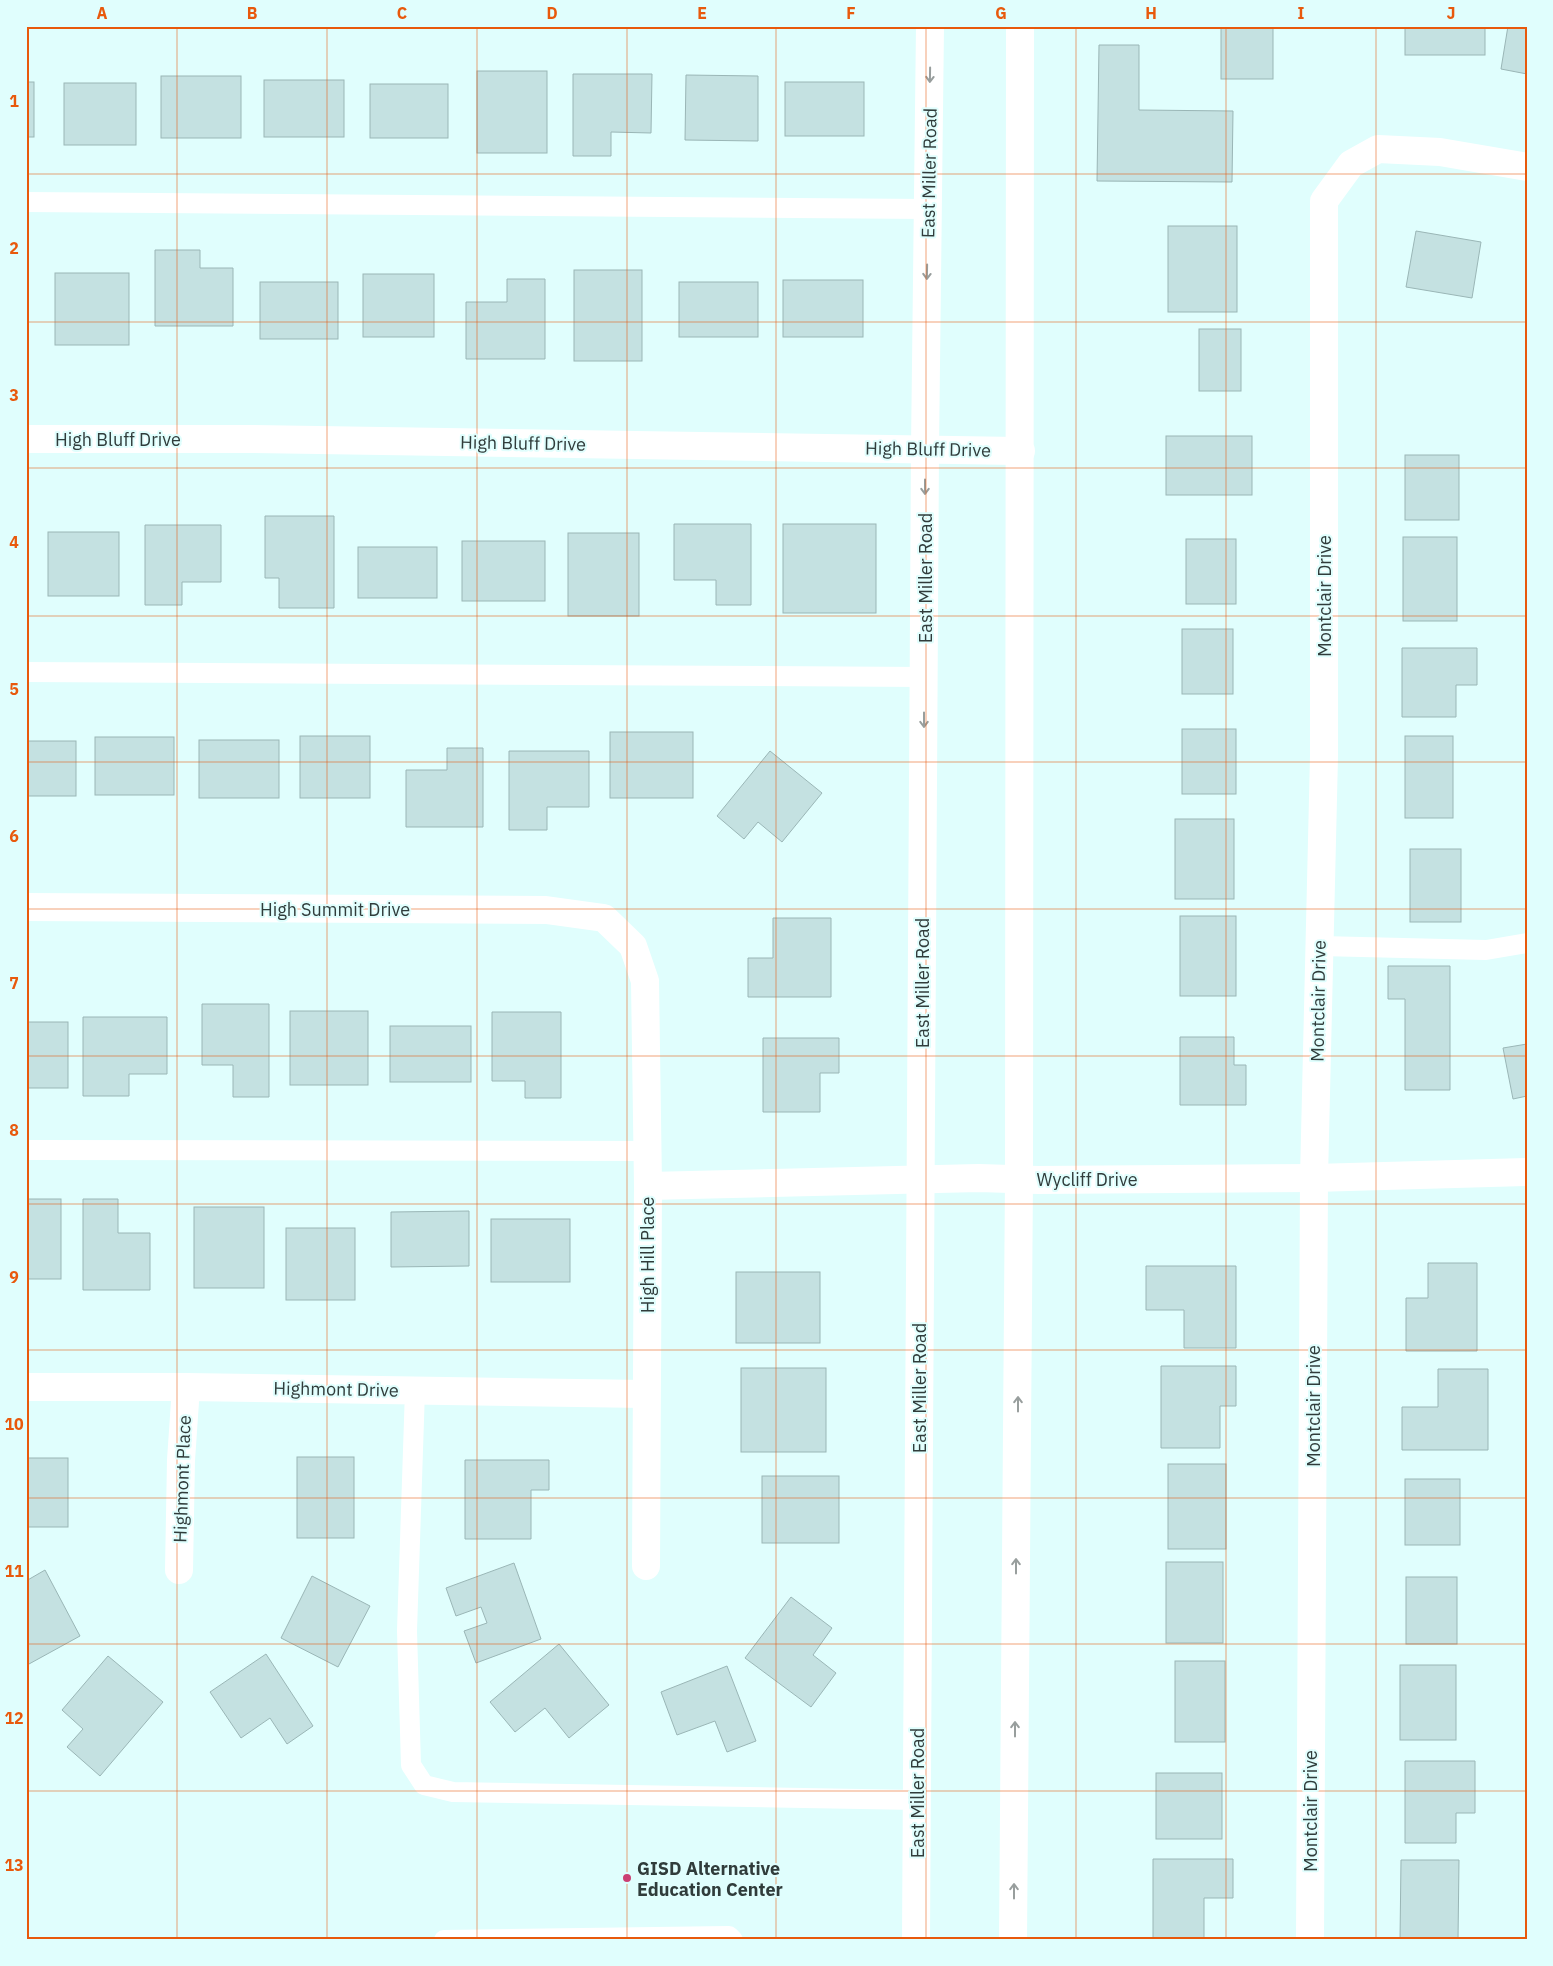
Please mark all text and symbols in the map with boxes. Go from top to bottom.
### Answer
text: A [97,3,108,23]
text: B [247,3,258,23]
text: C [397,3,407,23]
text: D [546,3,558,23]
text: E [697,3,707,23]
text: F [846,3,856,23]
text: G [995,3,1007,23]
text: H [1145,3,1157,23]
text: I [1298,3,1305,23]
text: J [1447,3,1455,23]
one-way arrow [925,66,935,83]
text: 1 [9,91,19,111]
street label: East Miller Road [916,108,942,238]
text: 2 [9,238,19,258]
one-way arrow [923,264,932,280]
text: 3 [9,385,19,405]
street label: High Bluff Drive [55,428,181,451]
street label: High Bluff Drive [460,430,586,456]
street label: High Bluff Drive [865,436,991,462]
one-way arrow [920,479,930,495]
street label: East Miller Road [914,513,937,643]
text: 4 [9,532,19,552]
street label: Montclair Drive [1313,535,1336,657]
text: 5 [9,679,19,699]
one-way arrow [919,712,929,728]
text: 6 [9,826,19,846]
street label: High Summit Drive [260,898,410,921]
street label: East Miller Road [911,918,934,1048]
street label: Montclair Drive [1305,940,1331,1062]
text: 7 [9,973,19,993]
text: 8 [9,1120,19,1140]
street label: Wycliff Drive [1036,1168,1138,1191]
street label: High Hill Place [636,1197,659,1313]
text: 9 [9,1267,19,1287]
street label: East Miller Road [908,1323,931,1453]
street label: Montclair Drive [1302,1345,1325,1467]
street label: Highmont Drive [273,1376,399,1402]
one-way arrow [1013,1396,1023,1412]
text: 10 [4,1414,24,1434]
street label: Highmont Place [168,1415,196,1543]
one-way arrow [1011,1558,1021,1574]
text: 11 [4,1561,24,1581]
text: 12 [4,1708,24,1728]
one-way arrow [1010,1721,1020,1737]
street label: East Miller Road [906,1728,929,1858]
street label: Montclair Drive [1299,1750,1322,1872]
text: 13 [4,1855,24,1875]
place label: GISD Alternative Education Center [637,1857,783,1901]
marker: GISD Alternative Education Center [621,1872,633,1884]
one-way arrow [1009,1883,1019,1900]

